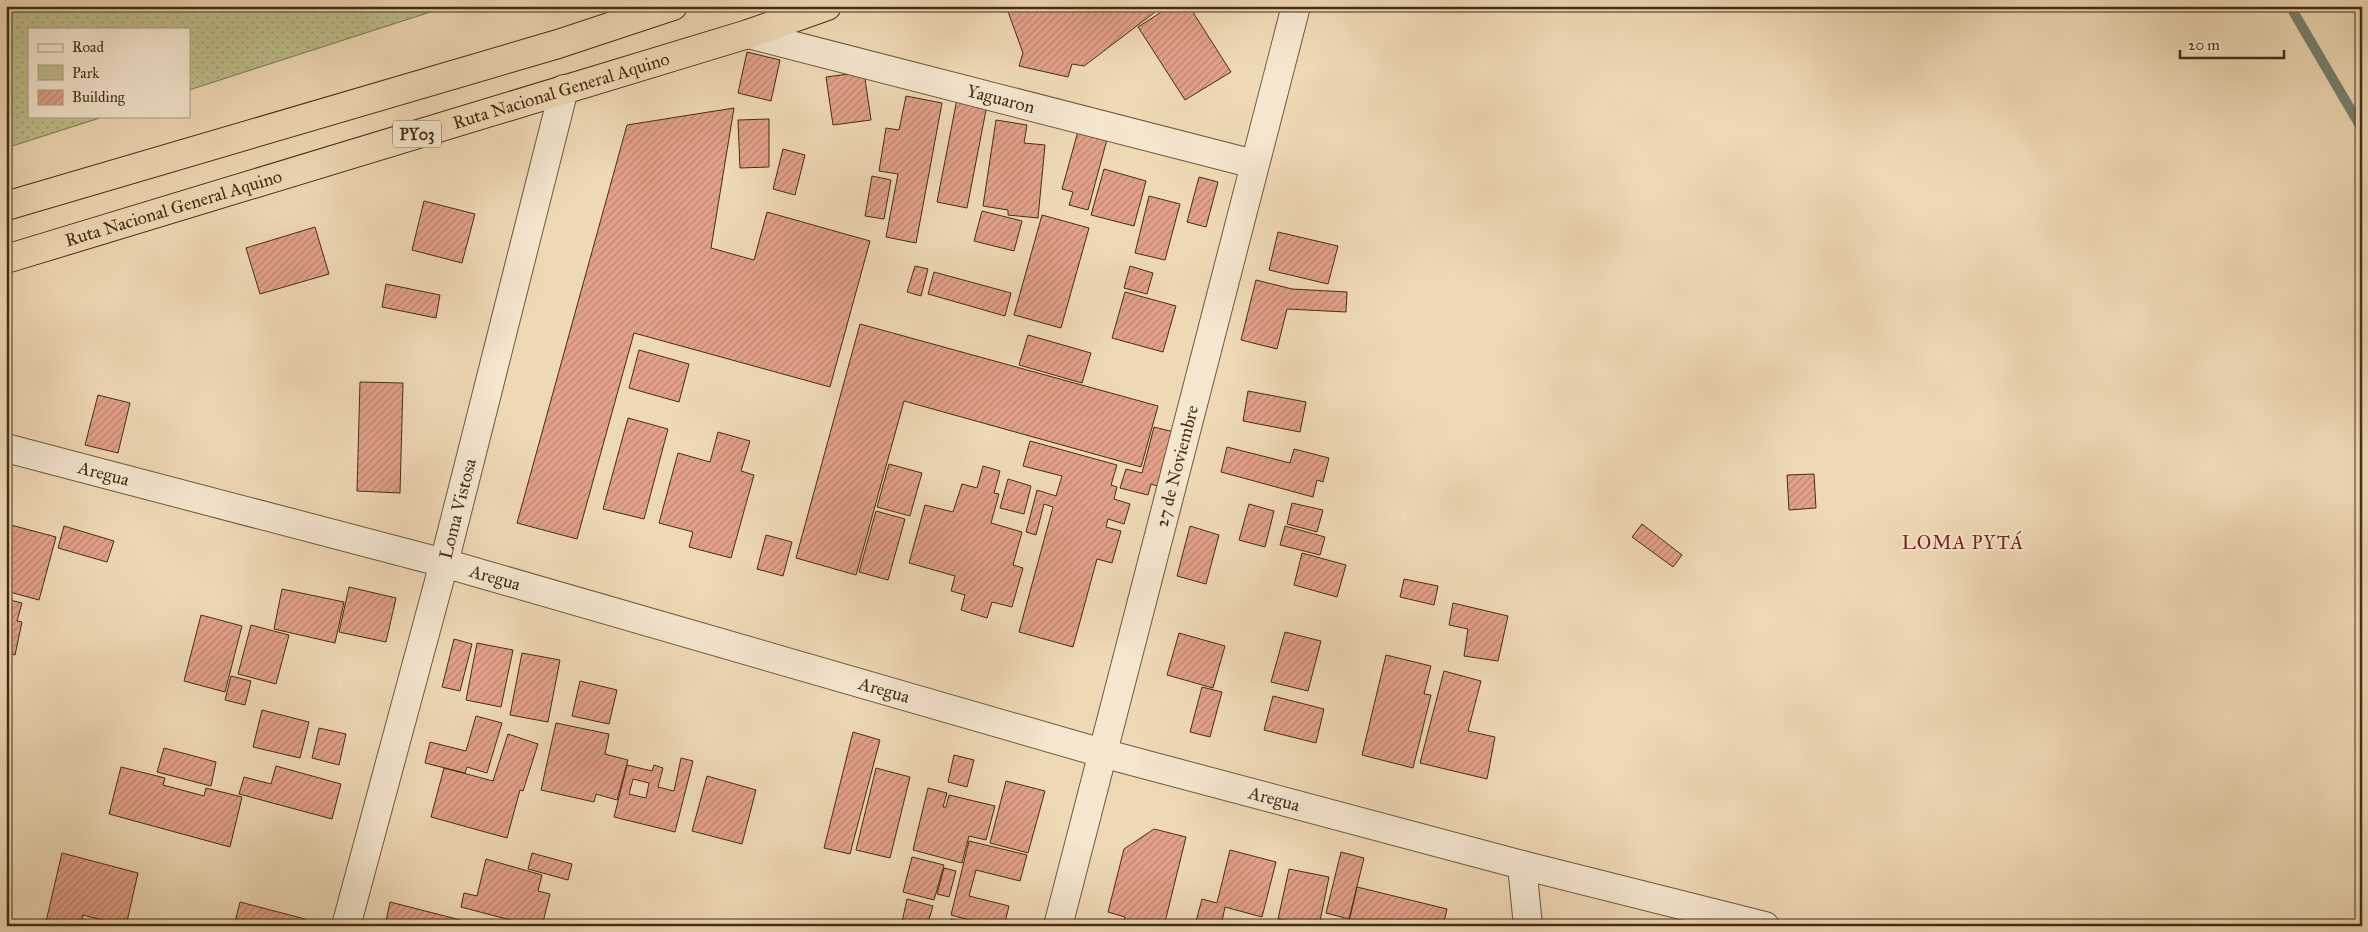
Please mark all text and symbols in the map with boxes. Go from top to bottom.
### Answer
legend [28,28,190,118]
scale bar [2180,28,2284,60]
text: 20 m [2188,36,2220,54]
text: Road [72,38,104,56]
street label: Ruta Nacional General Aquino [450,47,672,134]
text: Park [72,64,99,82]
street label: Yaguaron [964,80,1037,118]
text: Building [72,88,126,106]
road number: PY03 [393,120,441,148]
street label: Ruta Nacional General Aquino [62,165,285,251]
street label: 27 de Noviembre [1151,403,1203,530]
street label: Aregua [75,456,132,491]
street label: Loma Vistosa [434,456,481,561]
district label: LOMA PYTÁ [1902,530,2024,554]
street label: Aregua [466,560,524,596]
street label: Aregua [855,672,913,708]
street label: Aregua [1245,781,1303,816]

